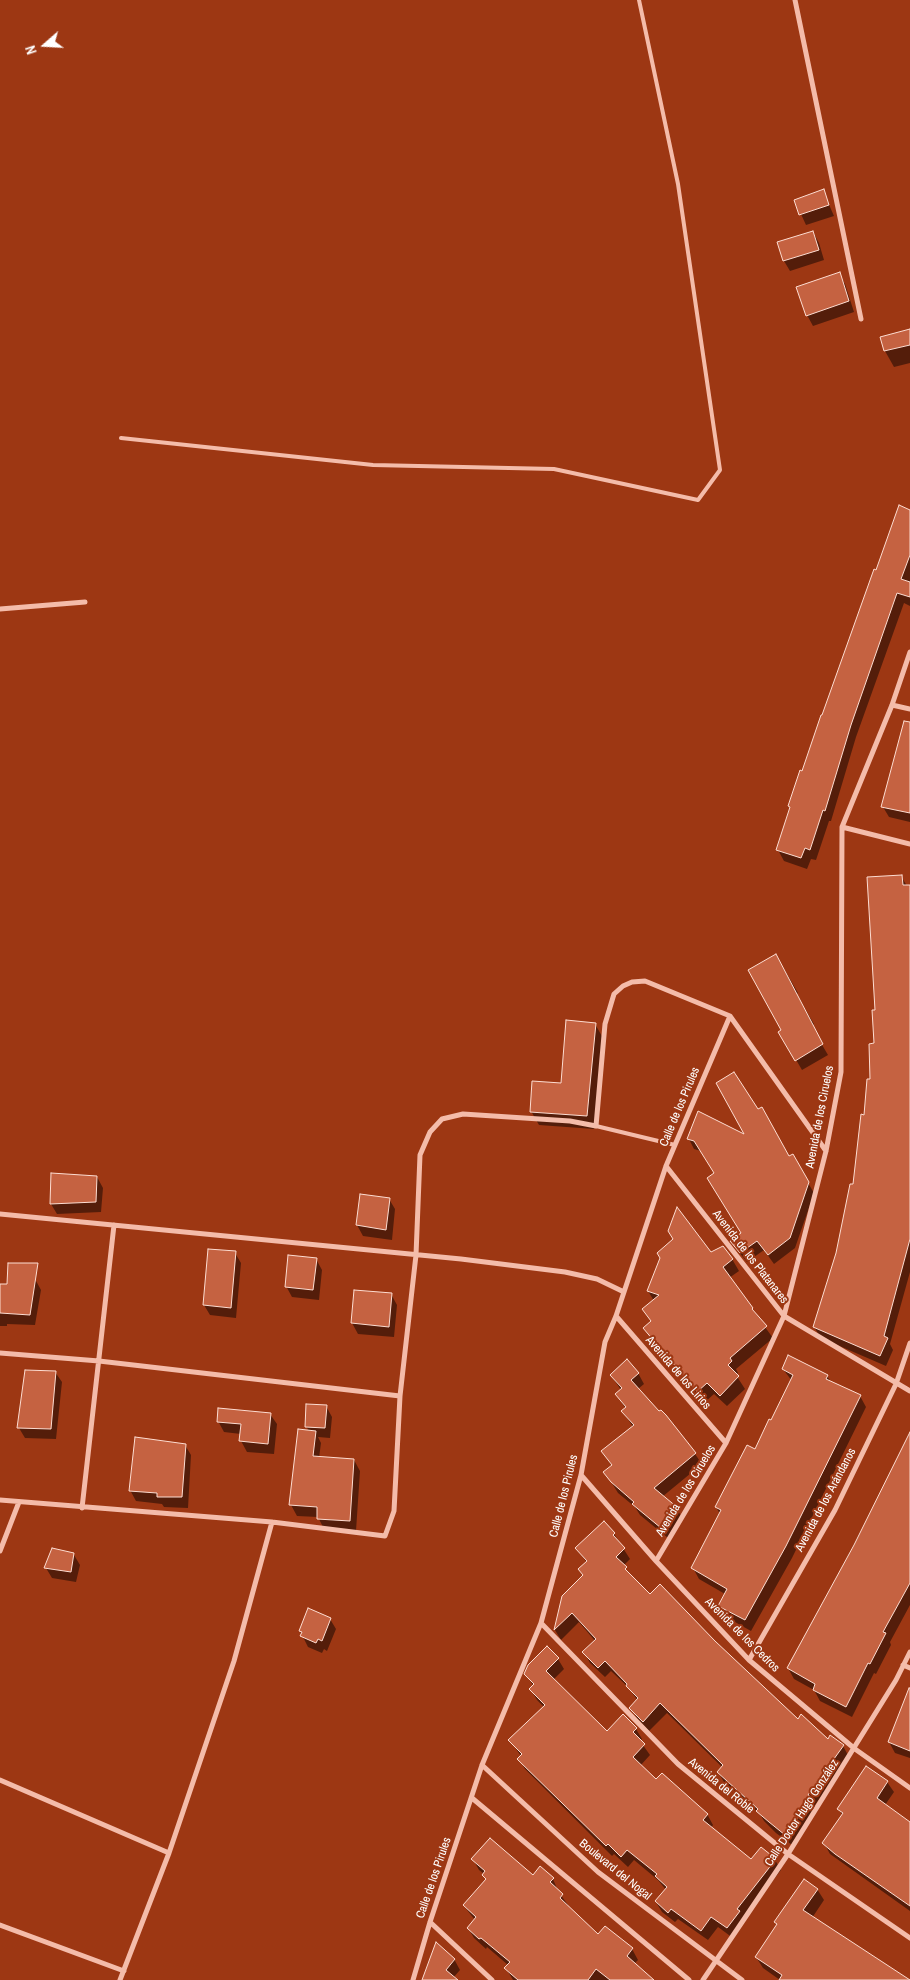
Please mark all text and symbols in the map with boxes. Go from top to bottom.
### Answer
north arrow [20,20,70,70]
text: N [21,43,41,57]
street label: Avenida de los Ciruelos [803,1064,837,1170]
street label: Calle de los Pirules [657,1065,703,1149]
street label: Avenida de los Platanares [709,1207,791,1307]
street label: Avenida de los Lirios [642,1333,714,1413]
street label: Avenida de los Ciruelos [653,1443,719,1539]
street label: Avenida de los Arándanos [793,1446,859,1554]
street label: Calle de los Pirules [547,1453,581,1539]
street label: Avenida de los Cedros [702,1595,782,1675]
street label: Avenida del Roble [685,1755,757,1817]
street label: Calle Doctor Hugo González [762,1757,842,1869]
street label: Calle de los Pirules [413,1836,455,1920]
street label: Boulevard del Nogal [576,1837,654,1903]

